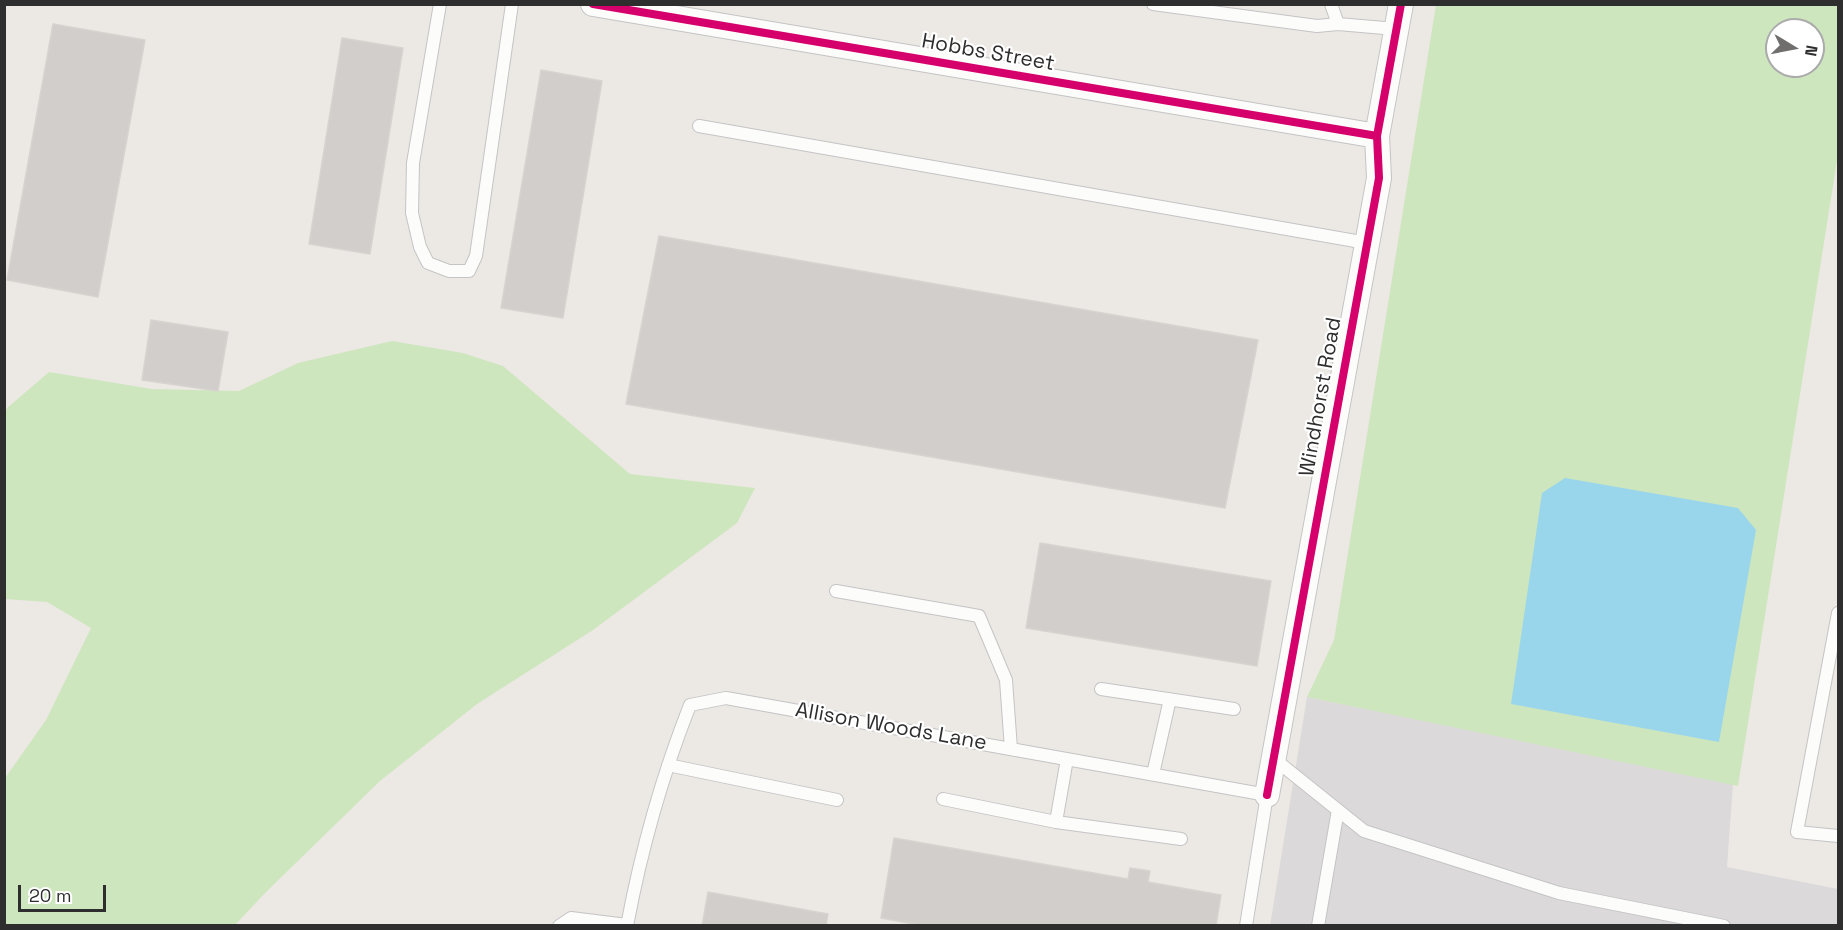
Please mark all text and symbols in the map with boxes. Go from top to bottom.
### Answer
north arrow [1765,18,1825,78]
street label: Hobbs Street [920,29,1056,77]
text: N [1800,44,1823,58]
street label: Windhorst Road [1295,316,1347,478]
street label: Allison Woods Lane [793,698,989,756]
scale bar [21,873,110,911]
text: 20 m [29,884,72,907]

